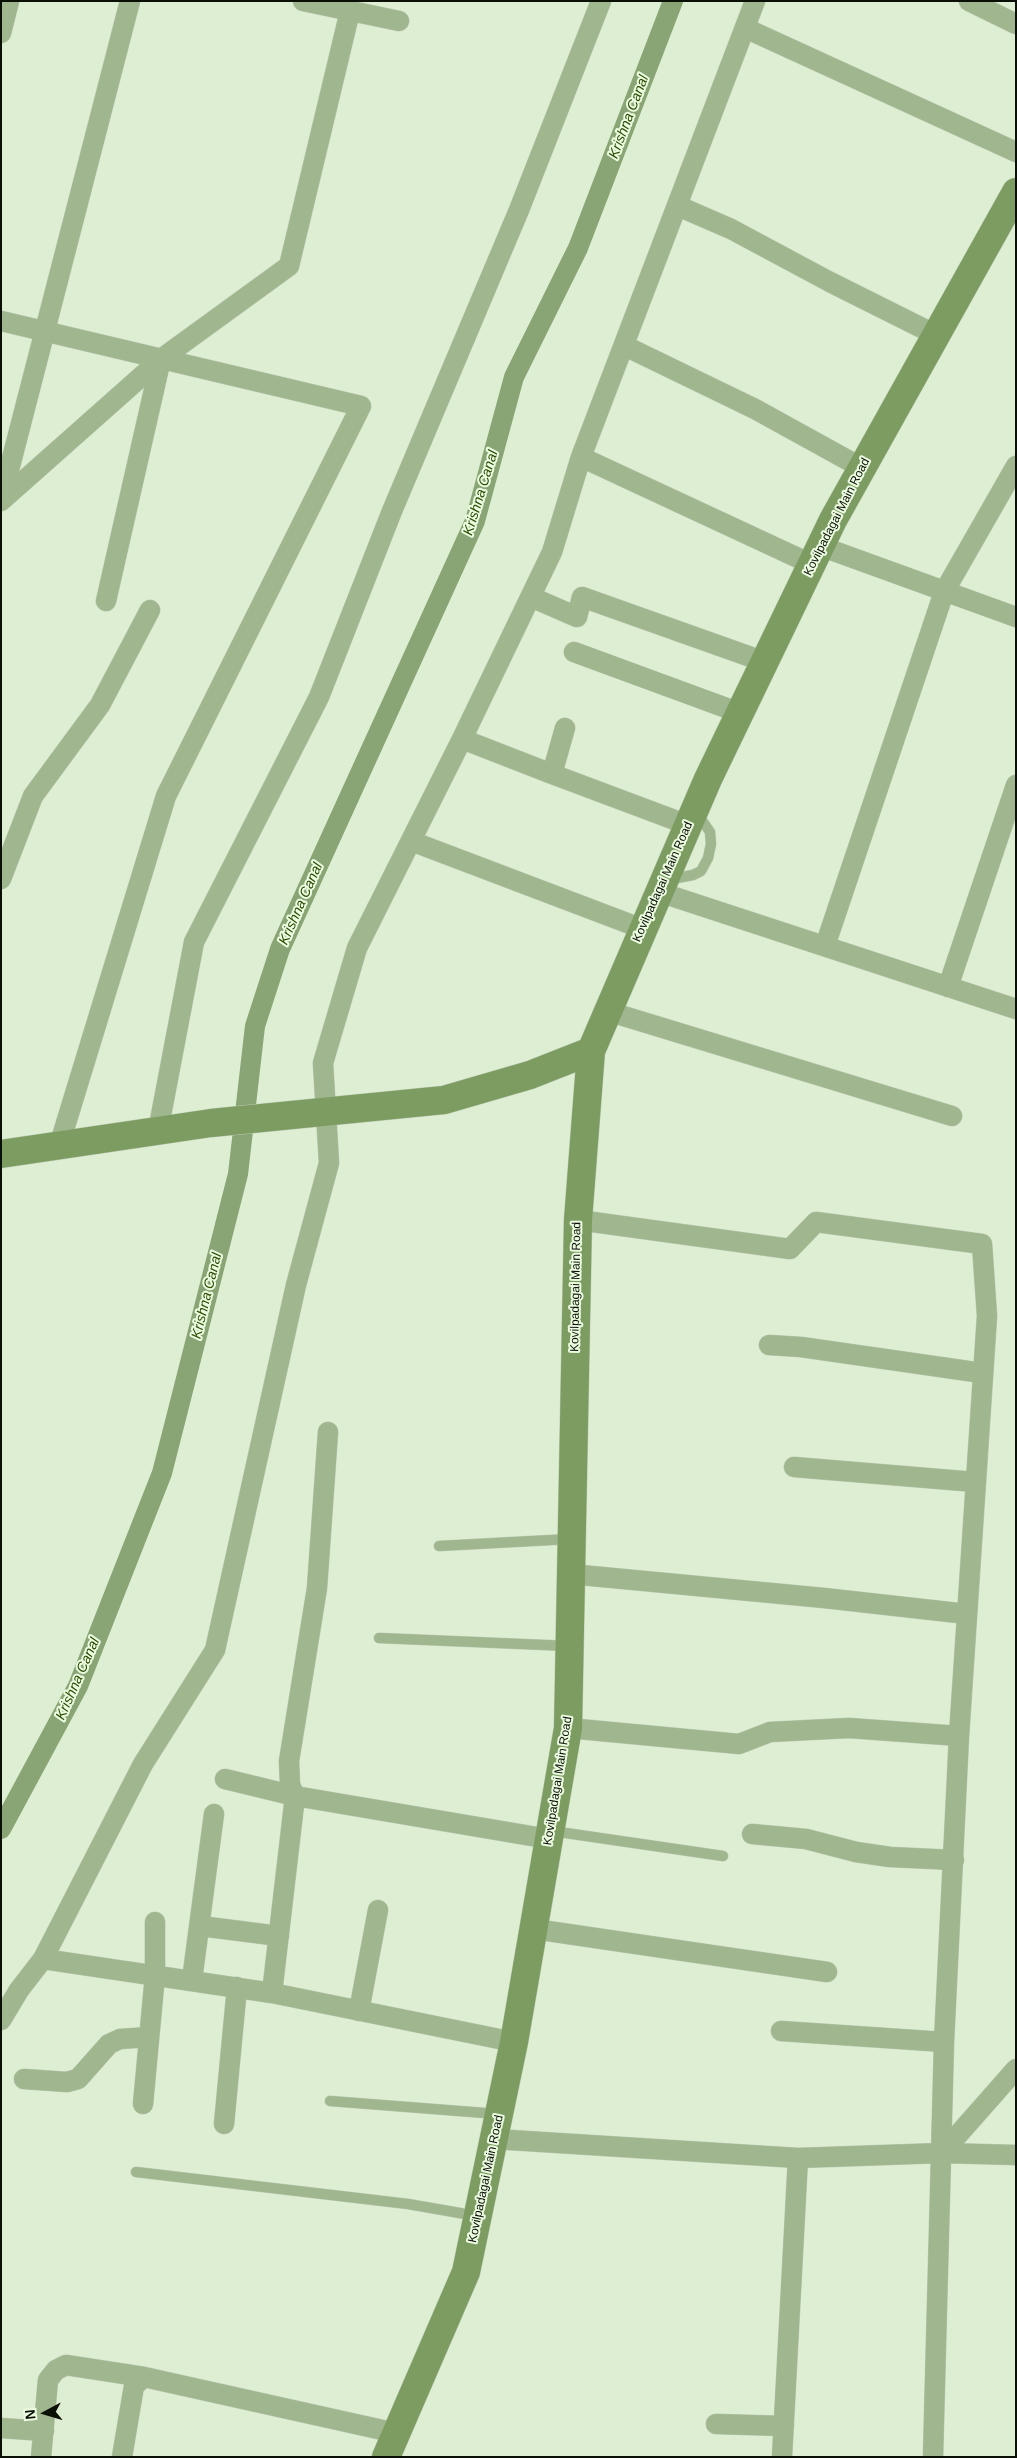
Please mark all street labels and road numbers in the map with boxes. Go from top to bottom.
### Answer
street label: Kovilpadagai Main Road [801,456,873,578]
street label: Kovilpadagai Main Road [630,820,696,944]
street label: Kovilpadagai Main Road [568,1222,584,1352]
street label: Kovilpadagai Main Road [541,1716,575,1846]
street label: Kovilpadagai Main Road [465,2114,507,2244]

